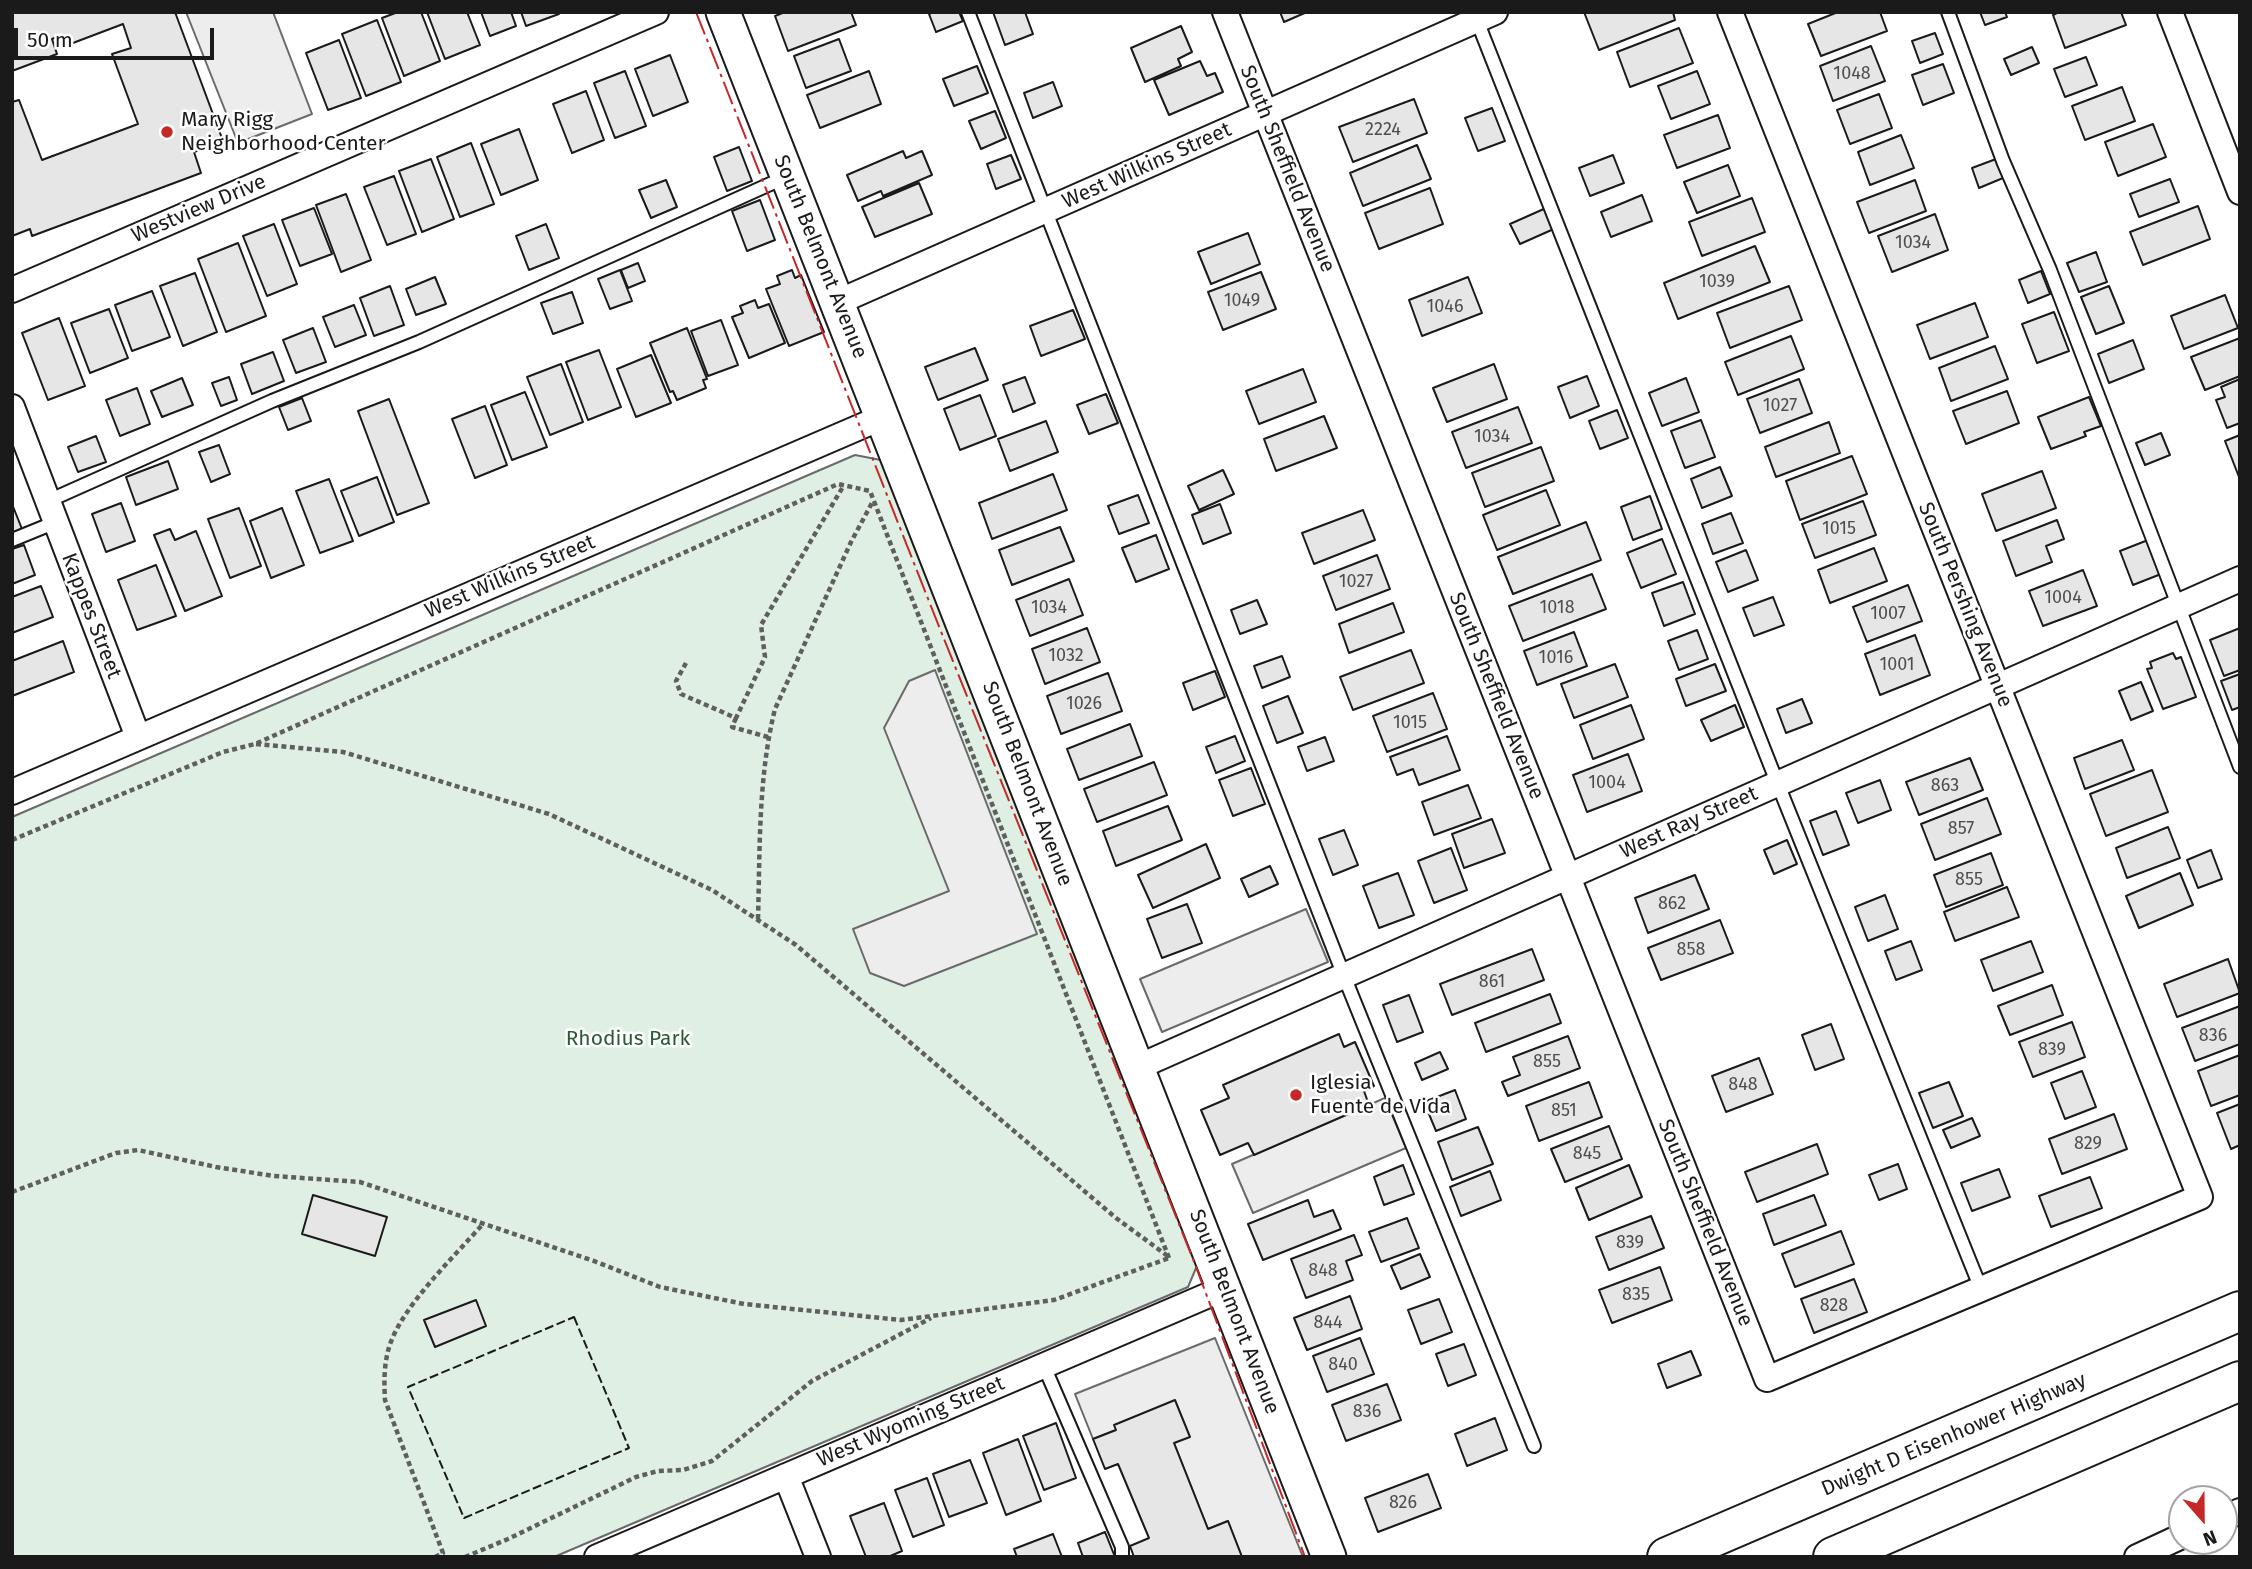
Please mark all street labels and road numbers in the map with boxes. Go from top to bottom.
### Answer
street label: South Sheffield Avenue [1234,62,1340,276]
street label: West Wilkins Street [1059,117,1235,215]
street label: South Belmont Avenue [768,152,872,362]
street label: Westview Drive [128,169,270,249]
street label: South Pershing Avenue [1912,499,2018,711]
street label: West Wilkins Street [421,530,599,624]
street label: Kappes Street [56,550,126,682]
street label: South Sheffield Avenue [1443,589,1549,803]
street label: South Belmont Avenue [976,678,1078,890]
street label: West Ray Street [1616,781,1762,865]
street label: South Sheffield Avenue [1652,1116,1758,1330]
street label: South Belmont Avenue [1183,1206,1285,1418]
street label: Dwight D Eisenhower Highway [1818,1368,2090,1502]
street label: West Wyoming Street [814,1371,1008,1473]

